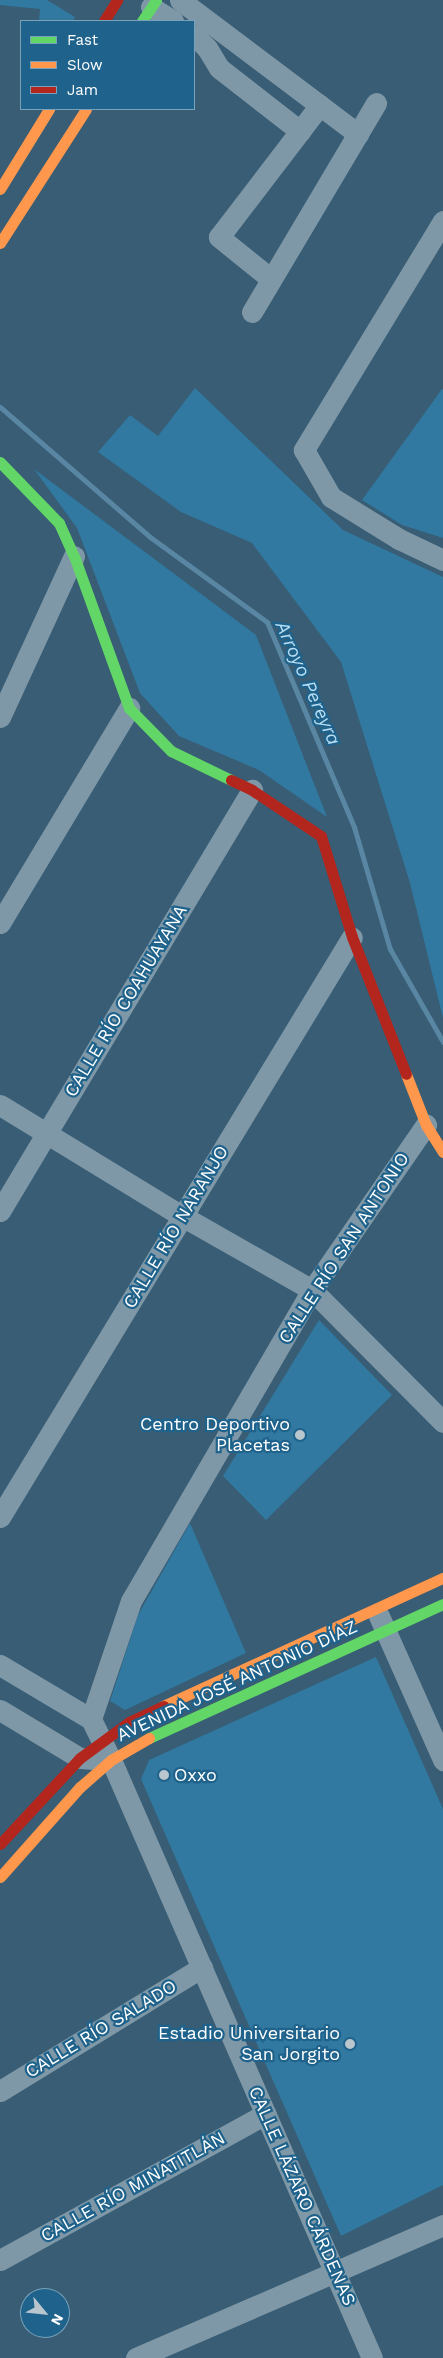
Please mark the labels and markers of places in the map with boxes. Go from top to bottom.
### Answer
place label: Centro Deportivo Placetas [140,1414,290,1456]
marker: Centro Deportivo Placetas [294,1429,306,1441]
place label: Oxxo [174,1764,217,1786]
marker: Oxxo [158,1769,170,1781]
place label: Estadio Universitario San Jorgito [158,2023,340,2066]
marker: Estadio Universitario San Jorgito [344,2038,356,2050]

